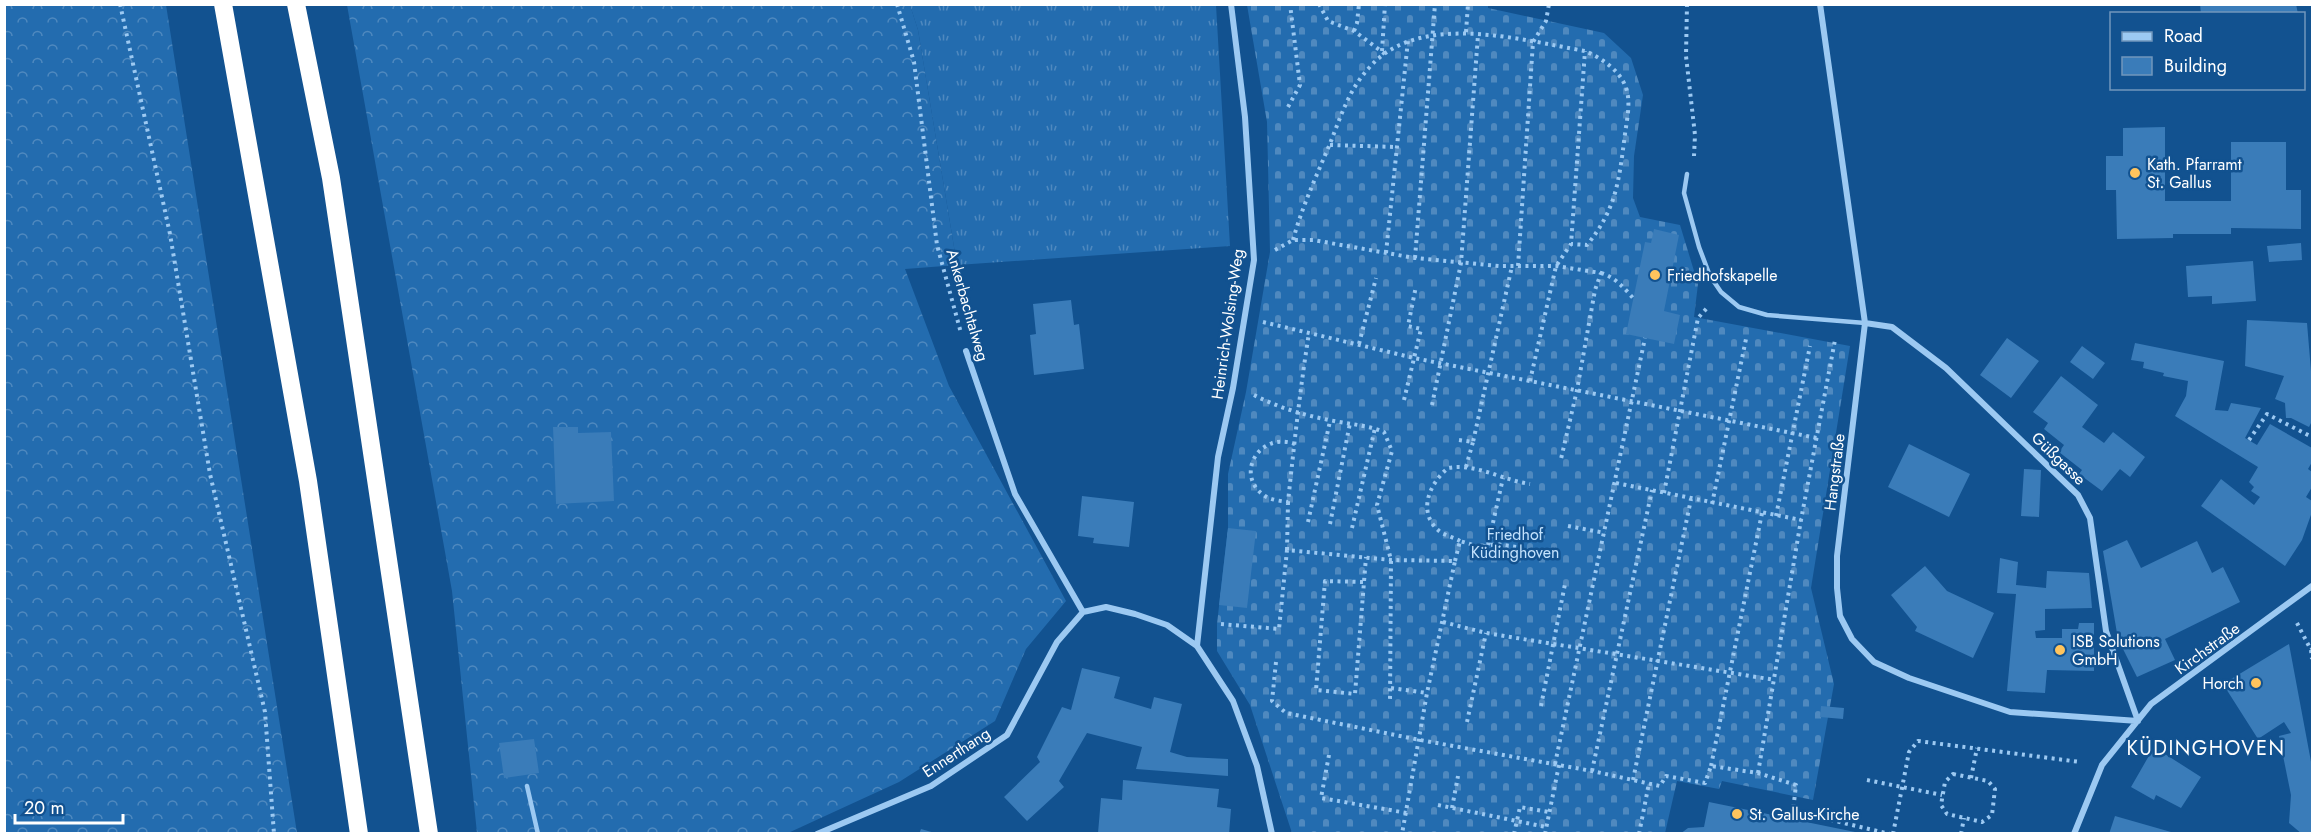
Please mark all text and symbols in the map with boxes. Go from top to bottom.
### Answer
legend [2110,12,2305,90]
text: Road [2164,23,2203,49]
text: Building [2164,53,2227,79]
place label: Kath. Pfarramt St. Gallus [2147,153,2242,194]
marker: Kath. Pfarramt St. Gallus [2128,166,2142,180]
street label: Ankerbachtalweg [941,246,995,364]
street label: Heinrich-Wolsing-Weg [1206,247,1249,401]
place label: Friedhofskapelle [1667,264,1778,287]
marker: Friedhofskapelle [1648,268,1662,282]
street label: Güßgasse [2026,427,2091,490]
street label: Hangstraße [1818,432,1851,512]
park label: Friedhof Küdinghoven [1471,523,1559,564]
street label: Kirchstraße [2170,617,2244,680]
place label: ISB Solutions GmbH [2072,630,2160,671]
marker: ISB Solutions GmbH [2053,643,2067,657]
place label: Horch [2203,672,2244,695]
marker: Horch [2249,676,2263,690]
street label: Ennerthang [918,722,995,783]
district label: KÜDINGHOVEN [2126,734,2286,763]
scale bar [15,787,123,825]
text: 20 m [24,795,64,821]
place label: St. Gallus-Kirche [1749,803,1860,826]
marker: St. Gallus-Kirche [1730,807,1744,821]

